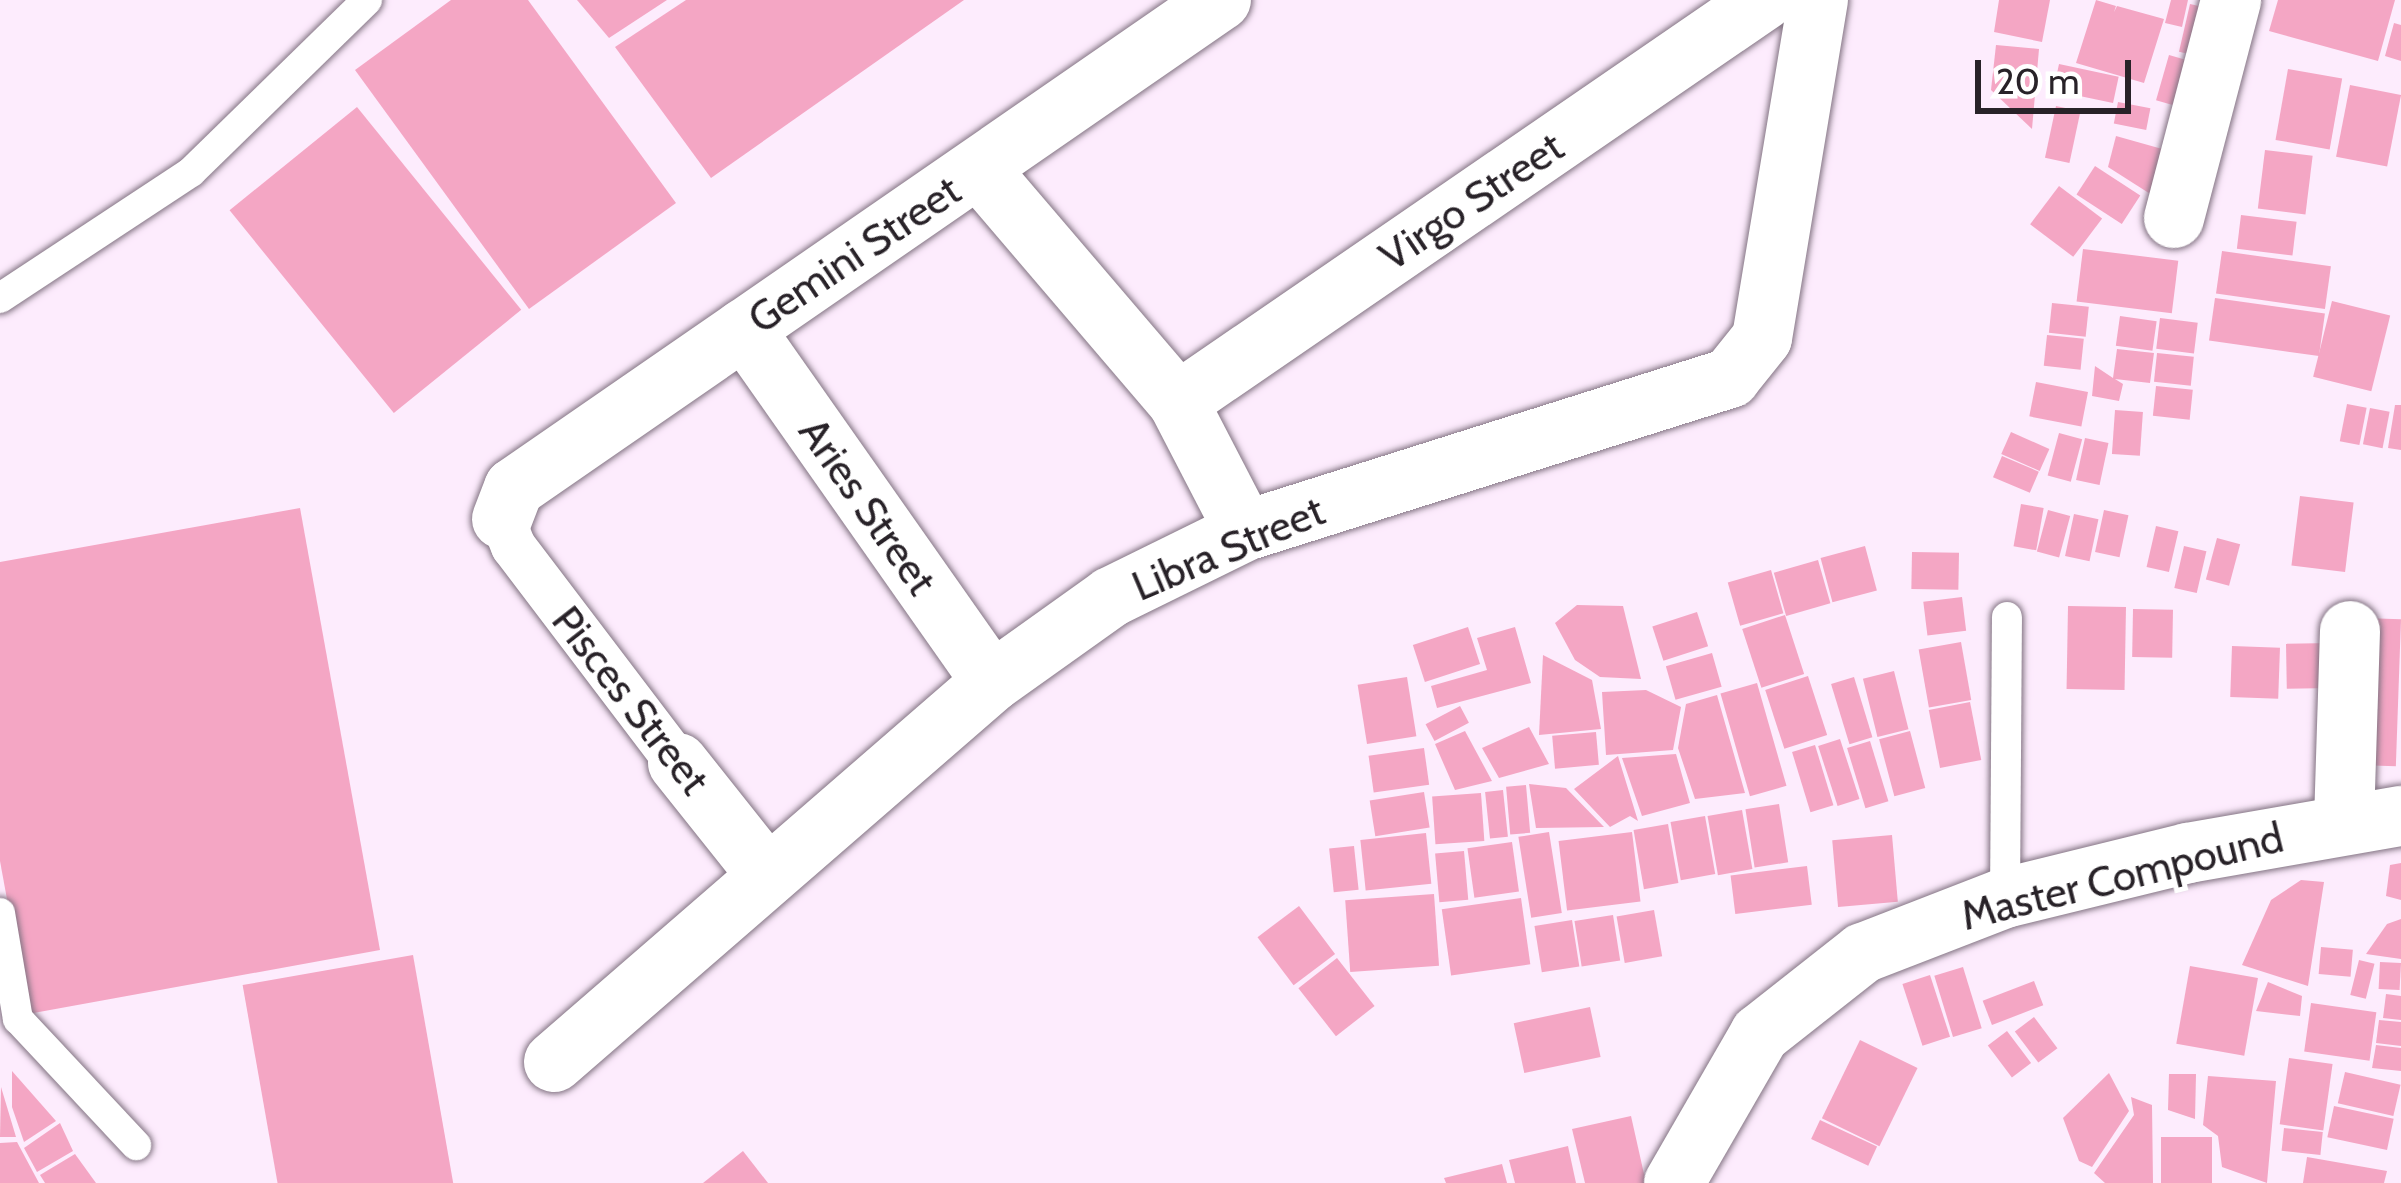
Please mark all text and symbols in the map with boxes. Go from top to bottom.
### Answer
scale bar [1981,36,2137,110]
text: 20 m [1996,59,2080,103]
street label: Virgo Street [1370,121,1572,281]
street label: Gemini Street [738,165,970,343]
street label: Aries Street [789,408,947,604]
street label: Libra Street [1124,485,1332,611]
street label: Pisces Street [542,596,720,804]
street label: Master Compound [1956,812,2288,940]

